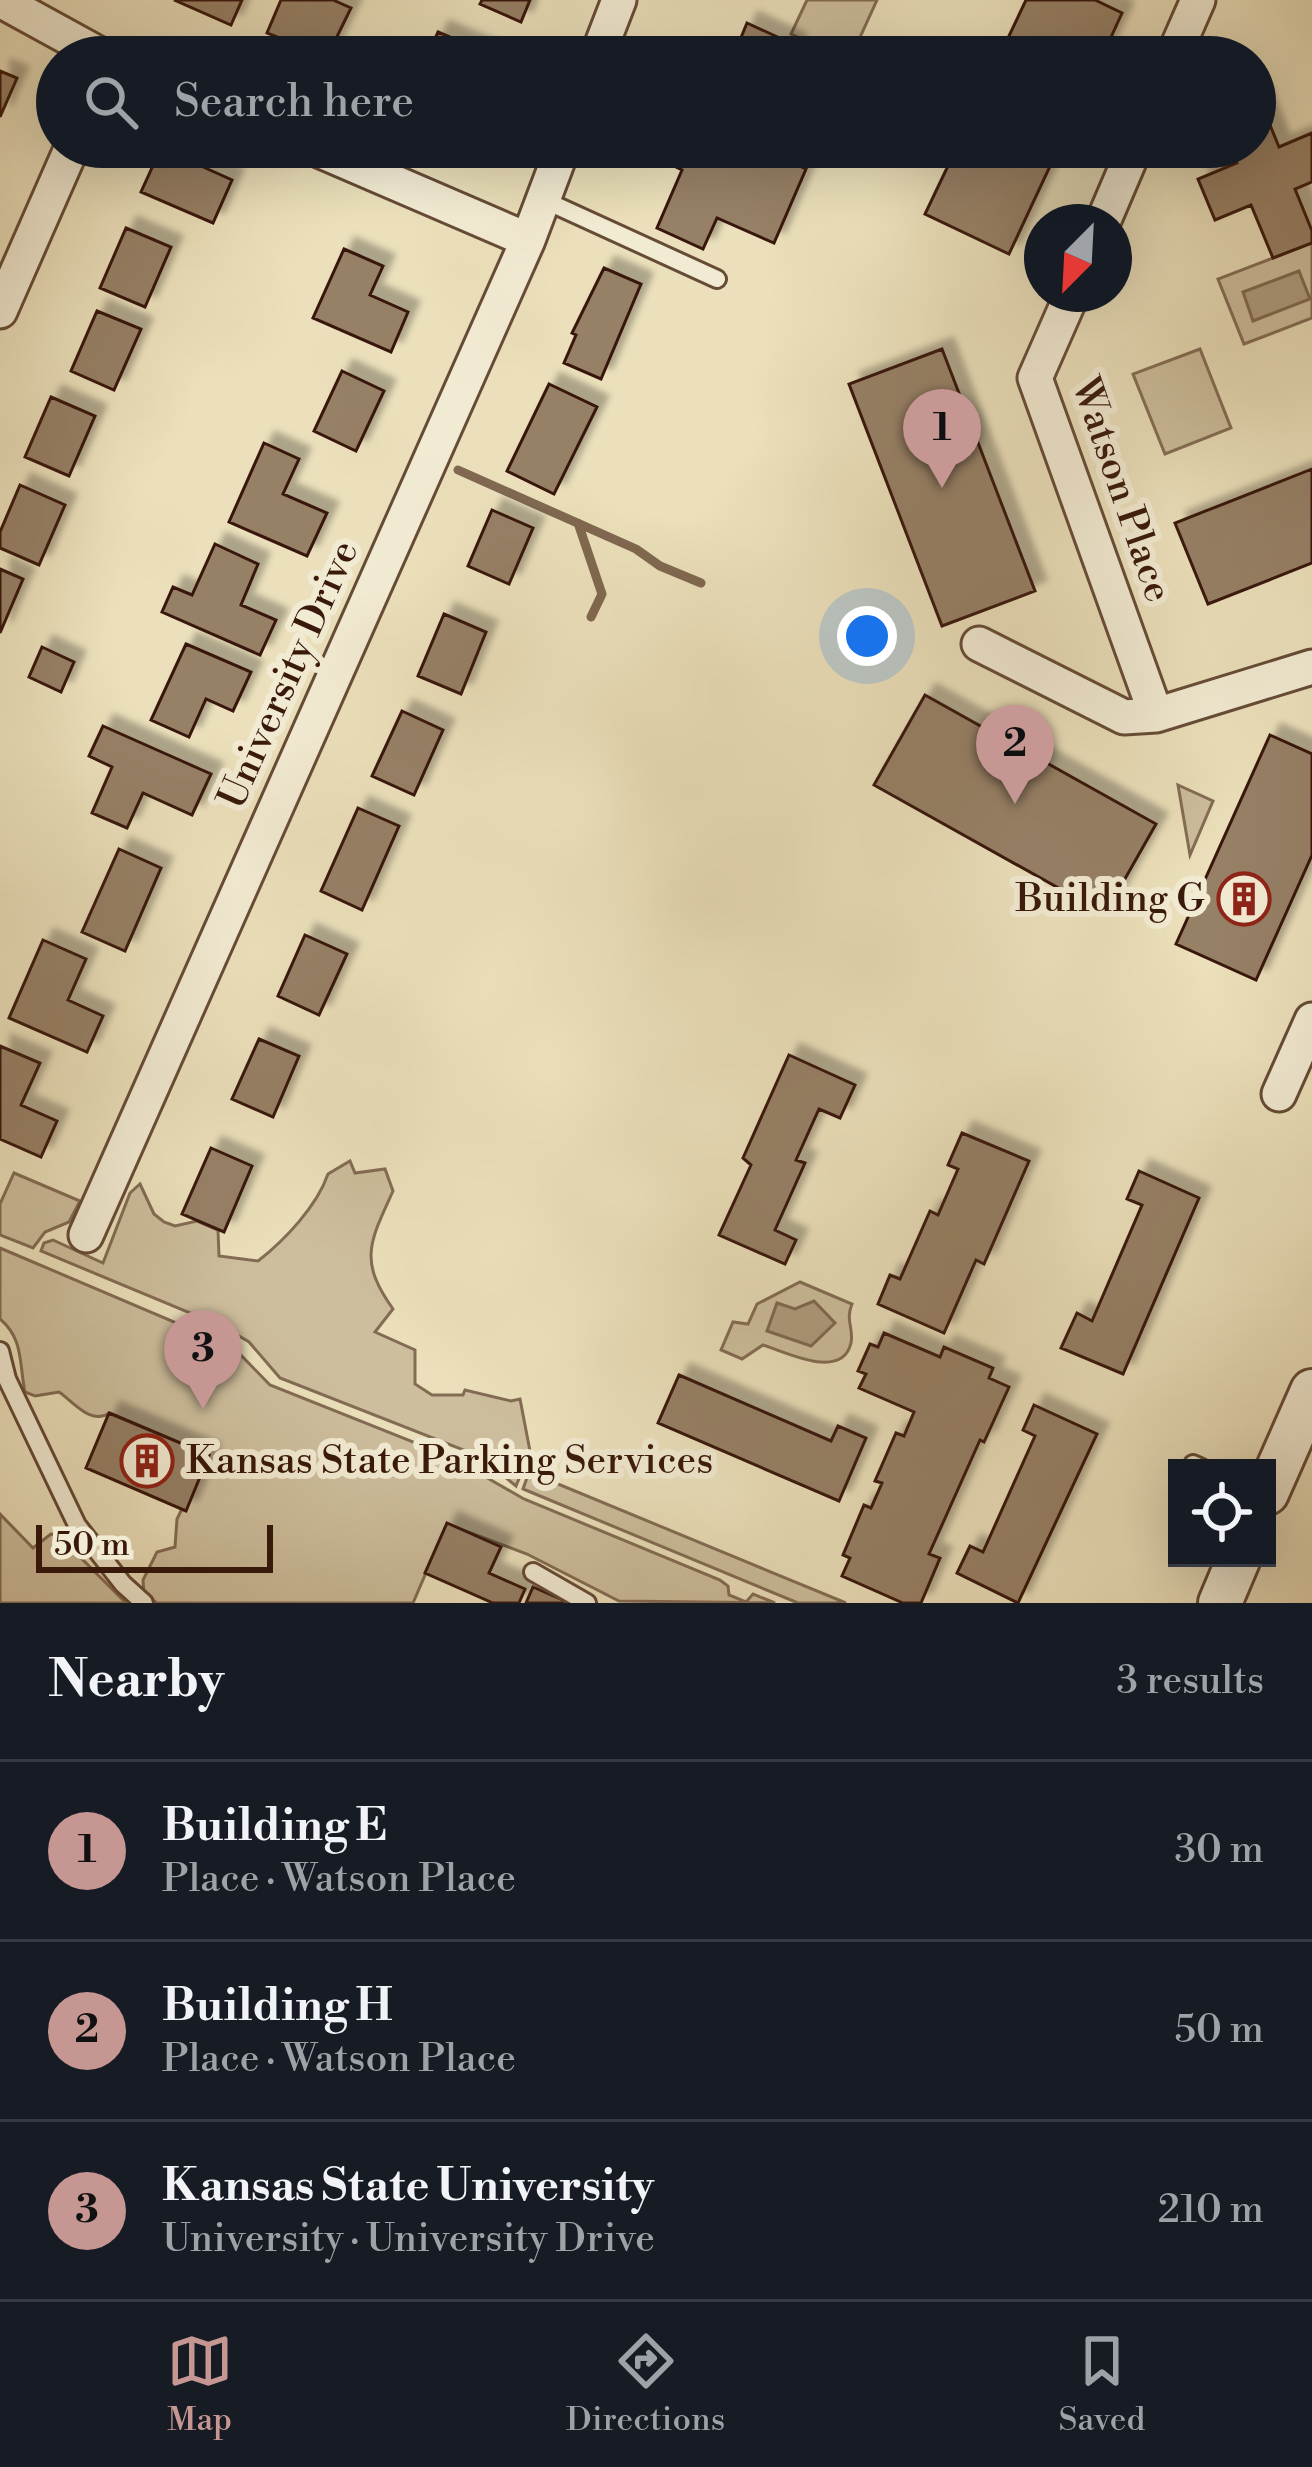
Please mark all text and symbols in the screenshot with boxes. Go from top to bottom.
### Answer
search box [36,36,1276,168]
icon: search [78,69,144,135]
text: Search here [174,74,414,131]
north arrow [1024,204,1132,312]
street label: Watson Place [1059,369,1182,609]
pin: 1 [903,389,981,488]
street label: University Drive [208,533,370,817]
your location [837,606,897,666]
pin: 2 [976,705,1054,804]
building icon: Building G [1216,871,1272,927]
place label: Building G [1015,875,1205,924]
pin: 3 [164,1310,242,1409]
building icon: Kansas State Parking Services [119,1433,175,1489]
place label: Kansas State Parking Services [186,1437,713,1486]
map controls [1168,1459,1276,1567]
button: locate [1168,1459,1276,1567]
scale bar [36,1519,273,1572]
text: 50 m [54,1525,130,1566]
text: Nearby [48,1649,224,1713]
text: 3 results [1116,1657,1264,1706]
text: Building E [162,1798,387,1855]
text: 1 [78,1826,96,1875]
text: 30 m [1174,1826,1264,1875]
text: Place · Watson Place [162,1855,516,1904]
text: Building H [162,1978,393,2035]
text: 2 [75,2006,99,2055]
text: 50 m [1174,2006,1264,2055]
text: Place · Watson Place [162,2035,516,2084]
text: Kansas State University [162,2158,654,2215]
text: 3 [75,2186,99,2235]
text: 210 m [1158,2186,1264,2235]
text: University · University Drive [162,2215,655,2264]
tab: Map [167,2328,233,2441]
tab: Directions [566,2328,725,2441]
tab: Saved [1059,2328,1145,2441]

